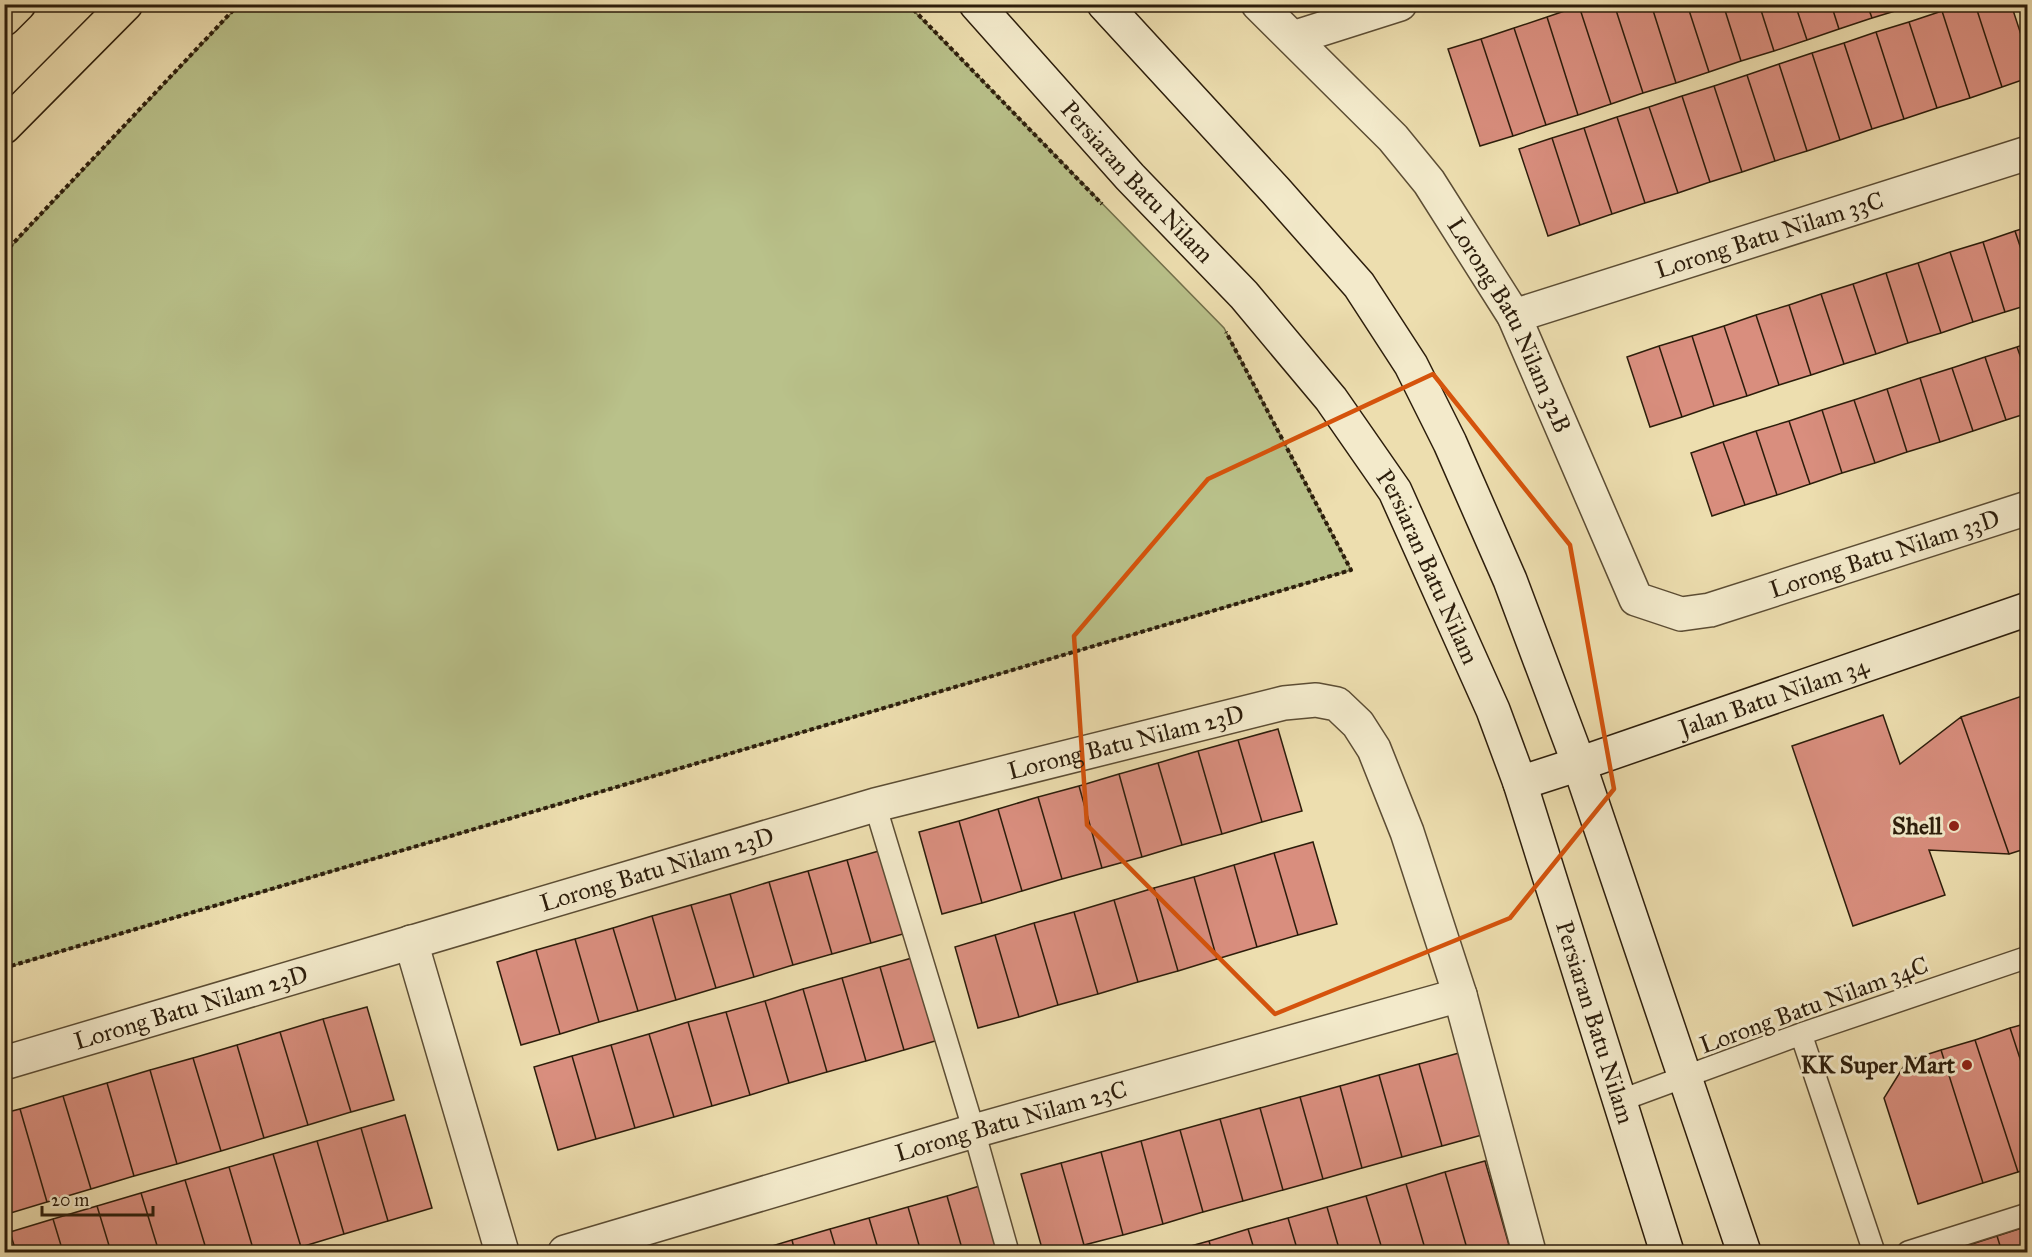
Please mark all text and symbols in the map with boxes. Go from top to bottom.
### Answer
street label: Persiaran Batu Nilam [1054,94,1220,269]
street label: Lorong Batu Nilam 33C [1652,185,1887,285]
street label: Lorong Batu Nilam 32B [1441,212,1578,437]
street label: Persiaran Batu Nilam [1370,464,1486,669]
street label: Lorong Batu Nilam 33D [1766,503,2003,605]
street label: Jalan Batu Nilam 34 [1672,650,1873,744]
street label: Lorong Batu Nilam 23D [1005,699,1247,786]
place label: Shell [1892,811,1942,841]
marker: Shell [1947,819,1961,833]
street label: Lorong Batu Nilam 23D [537,821,777,918]
street label: Persiaran Batu Nilam [1549,917,1641,1128]
street label: Lorong Batu Nilam 34C [1696,950,1932,1060]
street label: Lorong Batu Nilam 23D [71,959,311,1056]
place label: KK Super Mart [1801,1050,1956,1080]
marker: KK Super Mart [1960,1058,1974,1072]
street label: Lorong Batu Nilam 23C [892,1074,1130,1168]
scale bar [42,1179,153,1217]
text: 20 m [51,1189,89,1211]

